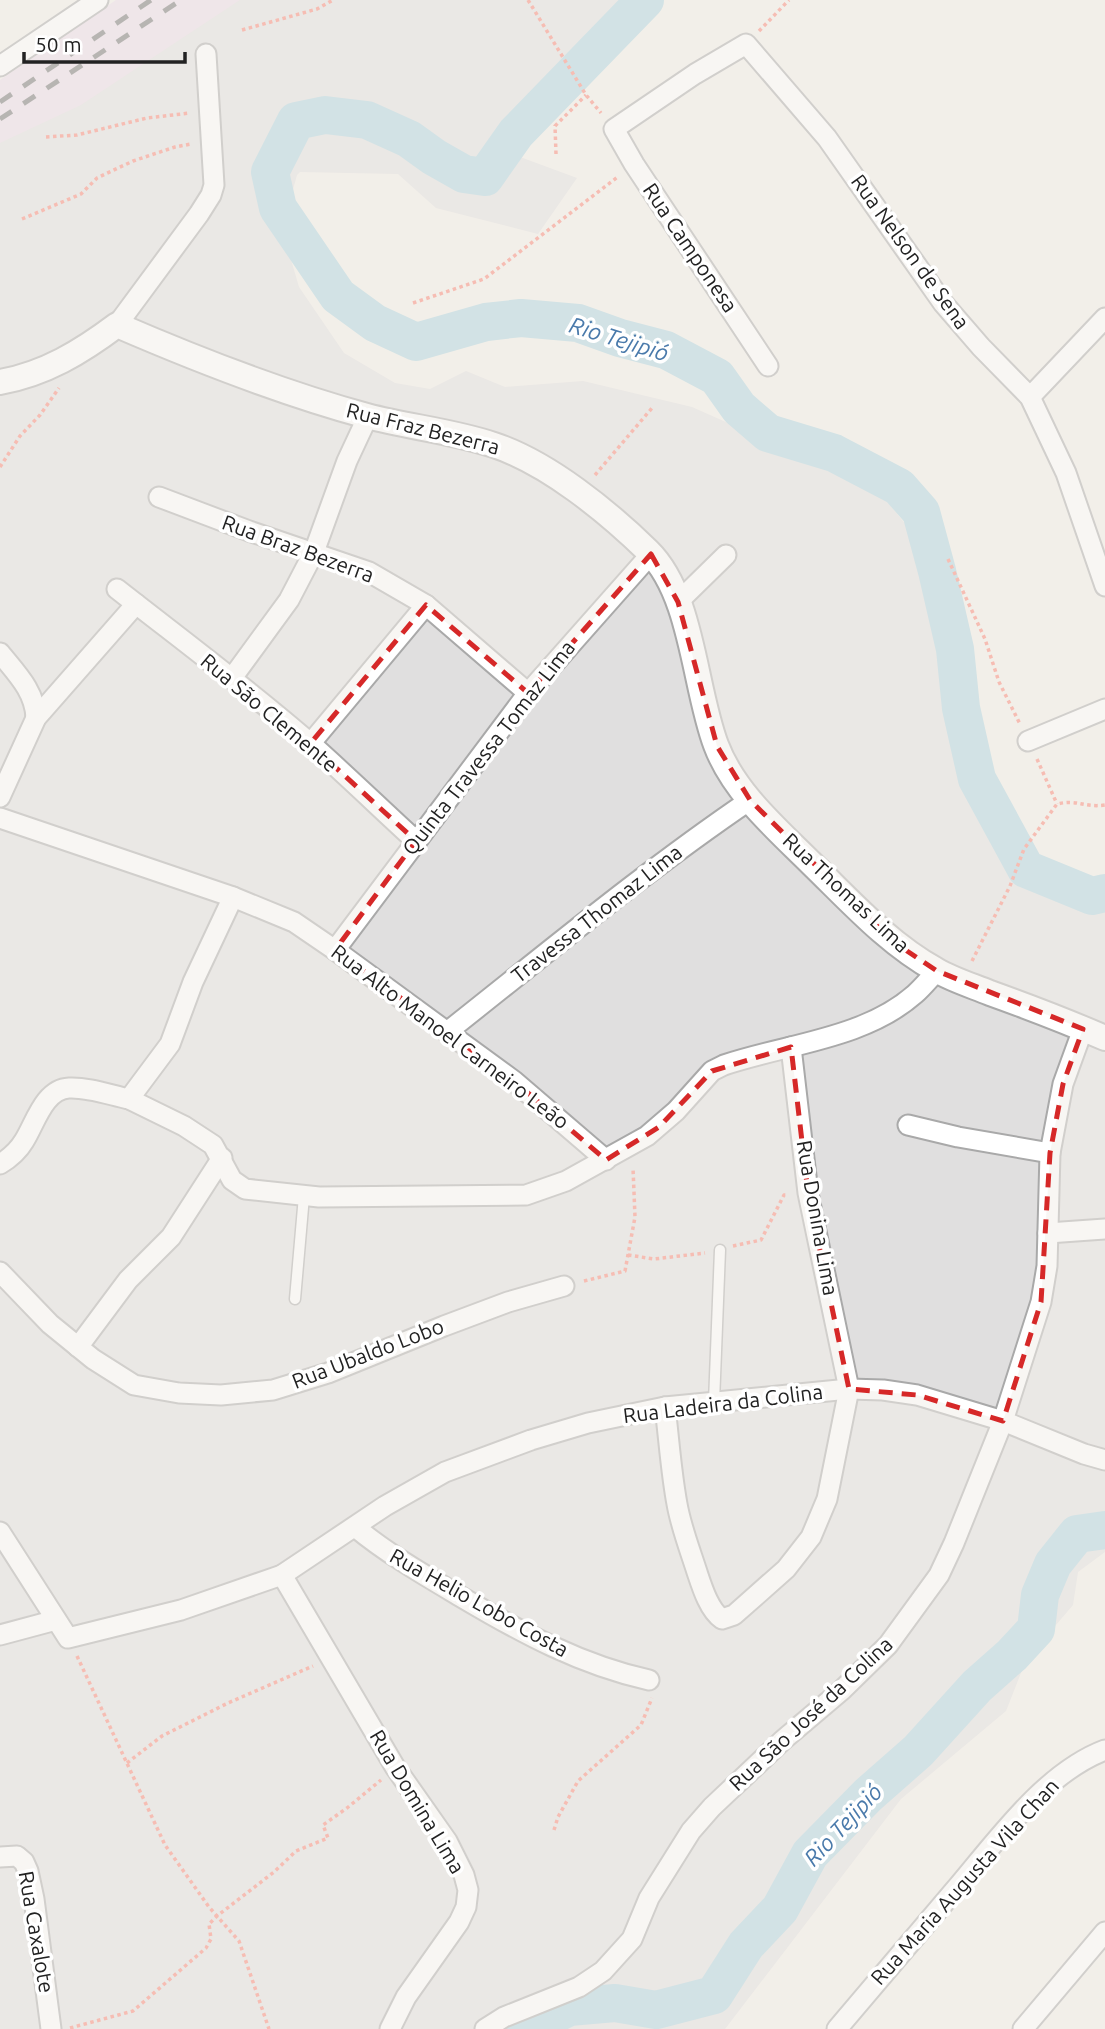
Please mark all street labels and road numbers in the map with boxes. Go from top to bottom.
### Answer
street label: Rua Nelson de Sena [847,170,975,333]
street label: Rua Camponesa [639,178,743,317]
street label: Rua Fraz Bezerra [344,397,502,459]
street label: Rua Braz Bezerra [219,509,378,587]
street label: Quinta Travessa Tomaz Lima [397,635,579,859]
street label: Rua São Clemente [196,648,343,776]
street label: Rua Thomas Lima [778,828,915,957]
street label: Travessa Thomaz Lima [507,839,686,987]
street label: Rua Alto Manoel Carneiro Leão [327,939,574,1133]
street label: Rua Donina Lima [793,1138,843,1297]
street label: Rua Ubaldo Lobo [288,1313,447,1393]
street label: Rua Ladeira da Colina [622,1379,824,1427]
street label: Rua Helio Lobo Costa [386,1543,573,1661]
street label: Rua São José da Colina [724,1631,897,1795]
street label: Rua Domina Lima [366,1725,470,1878]
street label: Rua Maria Augusta Vila Chan [865,1773,1063,1989]
street label: Rua Caxalote [14,1869,60,1995]

